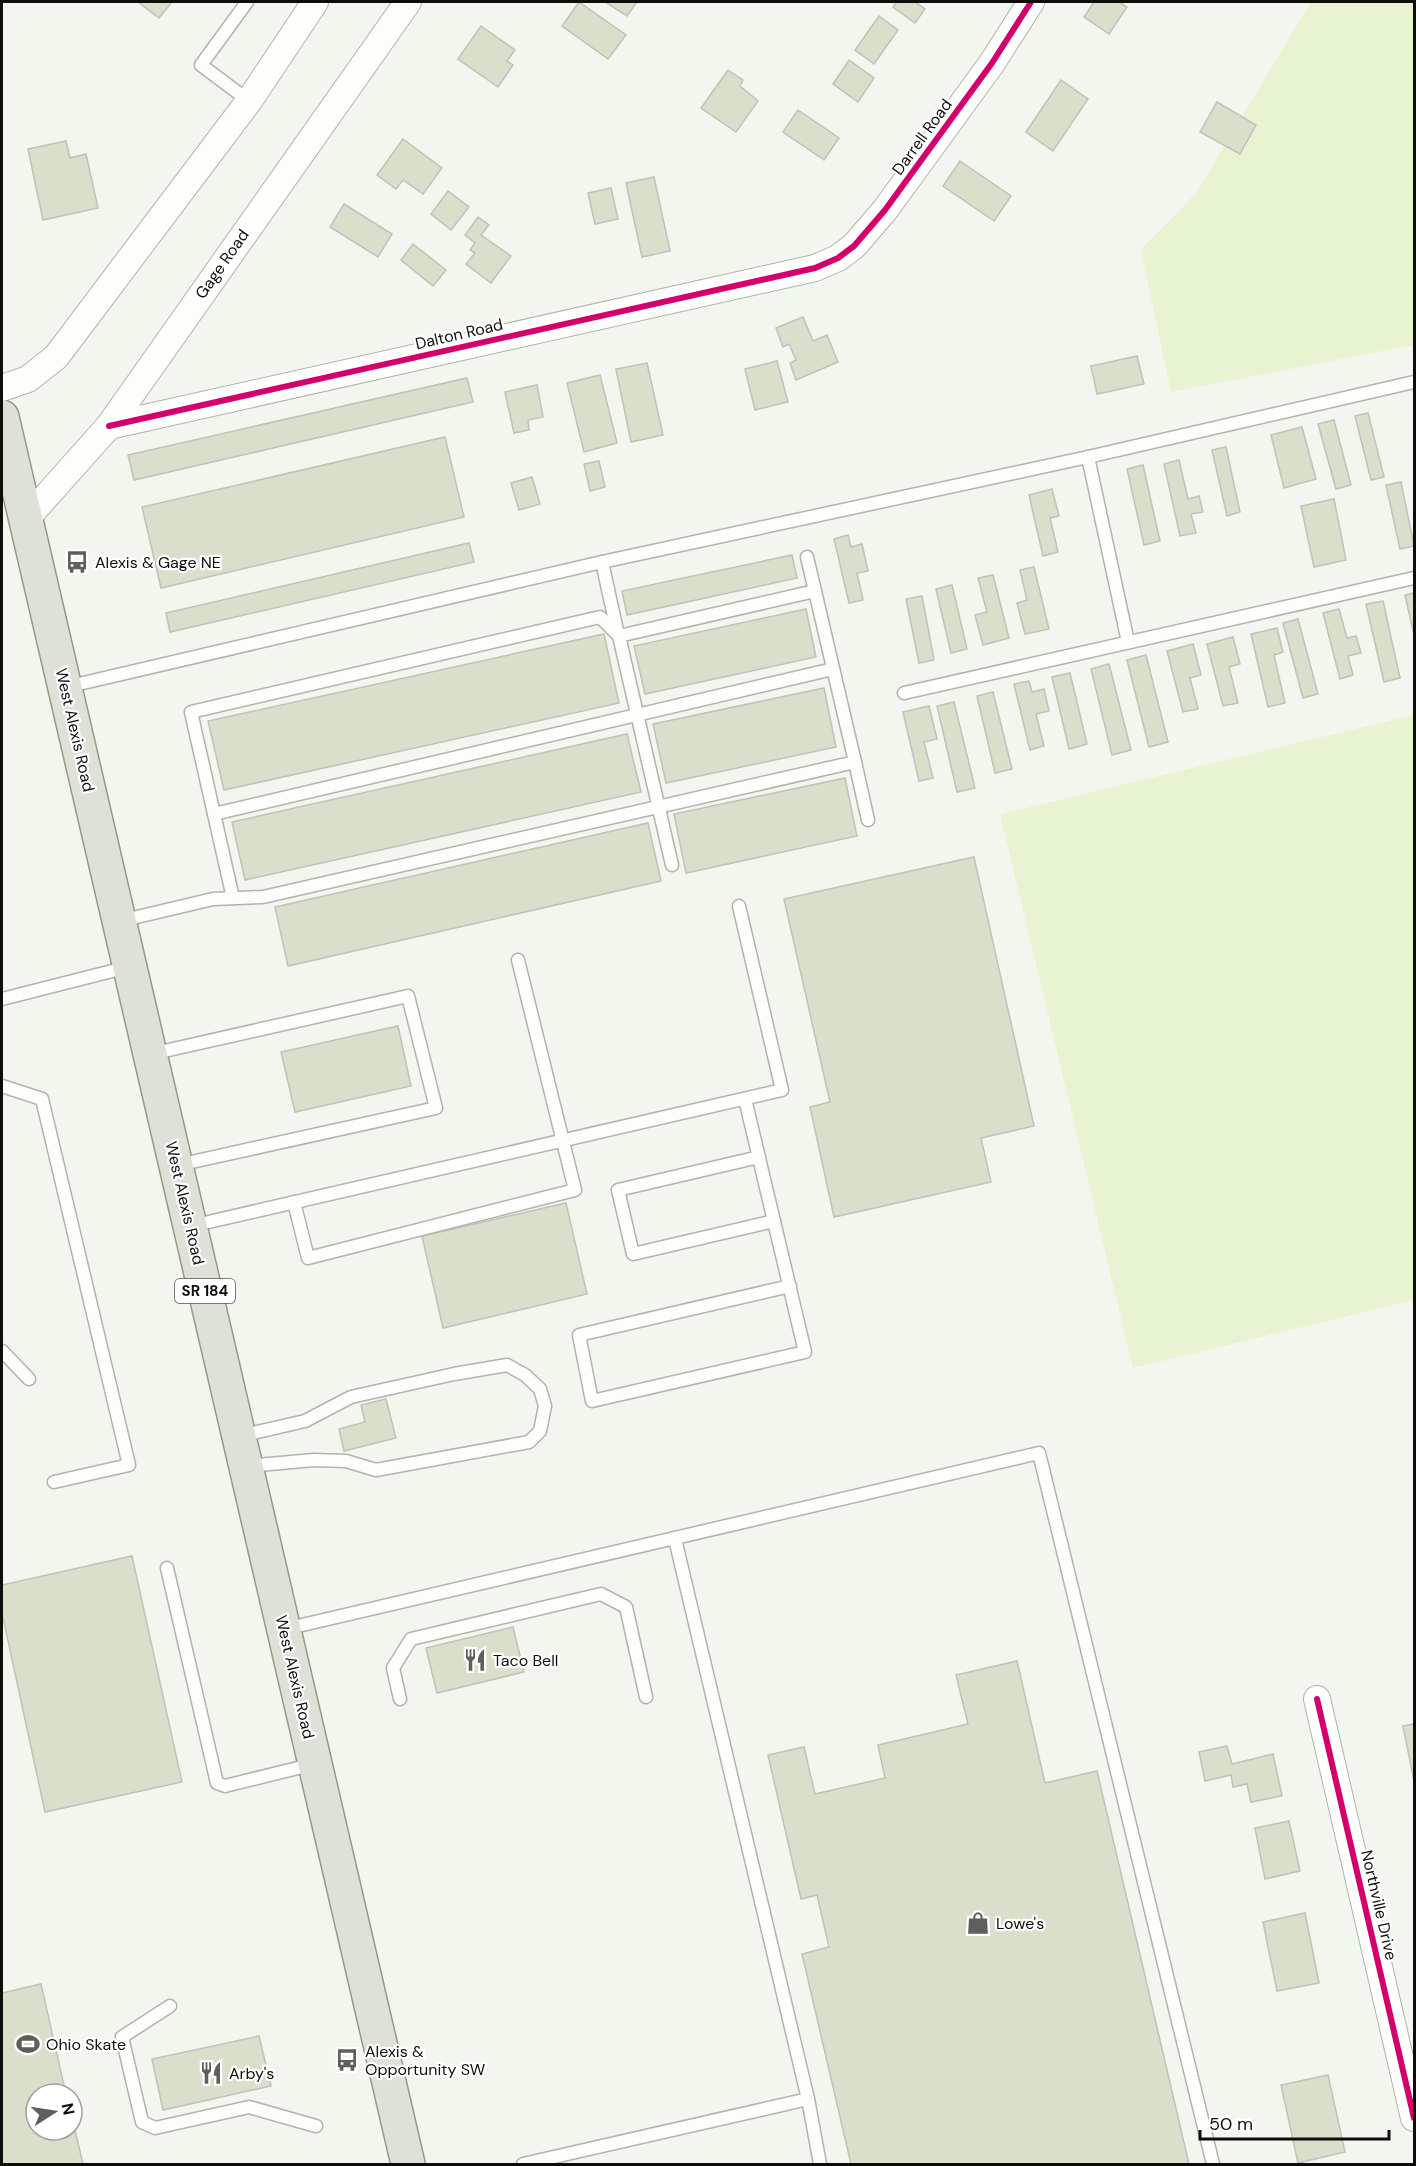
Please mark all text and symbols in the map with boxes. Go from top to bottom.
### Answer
street label: Darrell Road [887,95,957,179]
street label: Gage Road [190,225,254,303]
street label: Dalton Road [413,314,505,354]
bus stop icon: Alexis & Gage NE [64,549,90,575]
place label: Alexis & Gage NE [95,552,221,573]
street label: West Alexis Road [51,666,99,794]
street label: West Alexis Road [161,1139,209,1267]
road number: SR 184 [175,1279,235,1303]
street label: West Alexis Road [271,1613,319,1741]
restaurant icon: Taco Bell [462,1647,488,1673]
place label: Taco Bell [493,1650,558,1671]
street label: Northville Drive [1356,1848,1402,1962]
shop icon: Lowe's [965,1910,991,1936]
place label: Lowe's [996,1913,1044,1934]
sports icon: Ohio Skate [15,2031,41,2057]
place label: Ohio Skate [46,2034,126,2055]
place label: Alexis & Opportunity SW [365,2041,486,2080]
bus stop icon: Alexis & Opportunity SW [334,2047,360,2073]
restaurant icon: Arby's [198,2060,224,2086]
place label: Arby's [229,2063,274,2084]
north arrow [24,2082,84,2142]
text: N [57,2101,80,2117]
scale bar [1200,2103,1389,2141]
text: 50 m [1209,2112,1253,2136]

